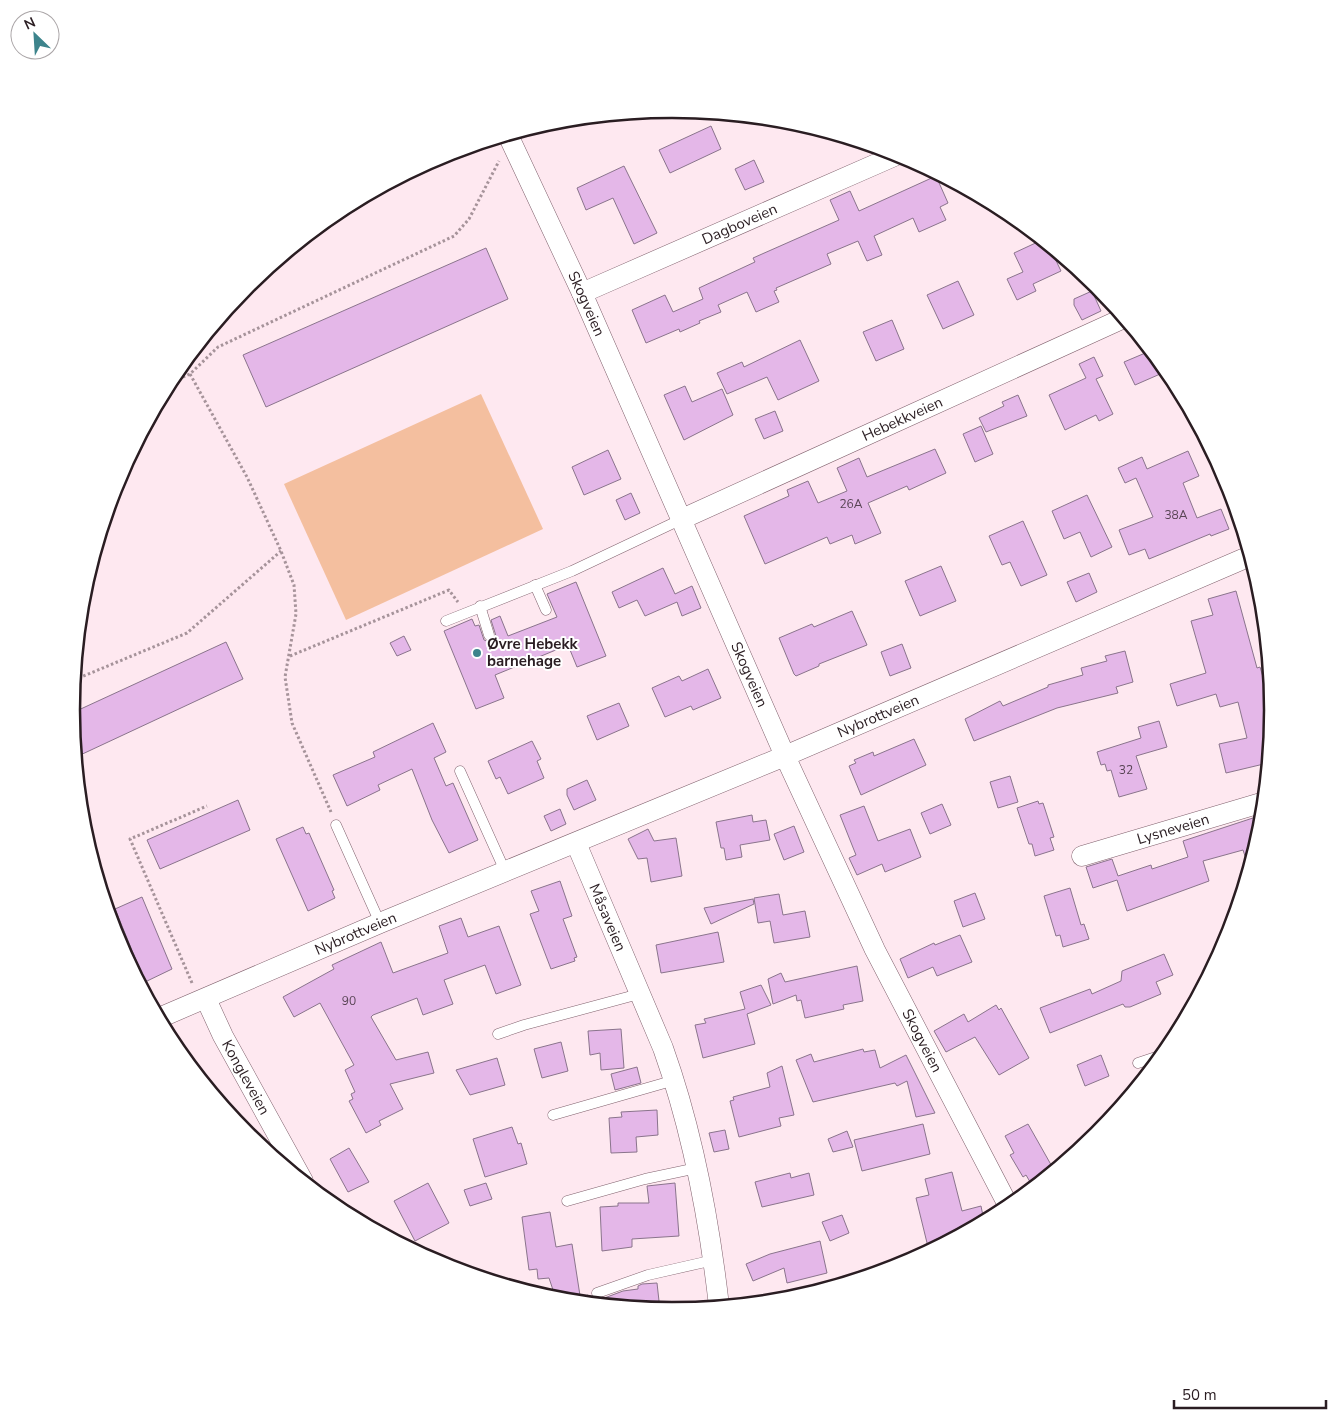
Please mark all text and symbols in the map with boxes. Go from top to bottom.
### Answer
north arrow [10,10,60,60]
text: N [21,13,38,34]
street label: Dagboveien [699,199,780,249]
street label: Skogveien [563,268,610,339]
street label: Hebekkveien [859,392,946,446]
house number: 26A [839,496,863,512]
house number: 38A [1164,507,1188,523]
place label: Øvre Hebekk barnehage [487,634,579,671]
street label: Skogveien [726,639,772,710]
marker: Øvre Hebekk barnehage [471,647,483,659]
street label: Nybrottveien [834,690,922,742]
house number: 32 [1119,762,1133,778]
street label: Lysneveien [1135,809,1212,849]
street label: Måsaveien [584,881,631,954]
street label: Nybrottveien [312,907,400,960]
house number: 90 [342,993,356,1009]
street label: Skogveien [897,1005,947,1076]
street label: Kongleveien [217,1036,275,1118]
scale bar [1174,1378,1326,1410]
text: 50 m [1182,1385,1217,1405]

